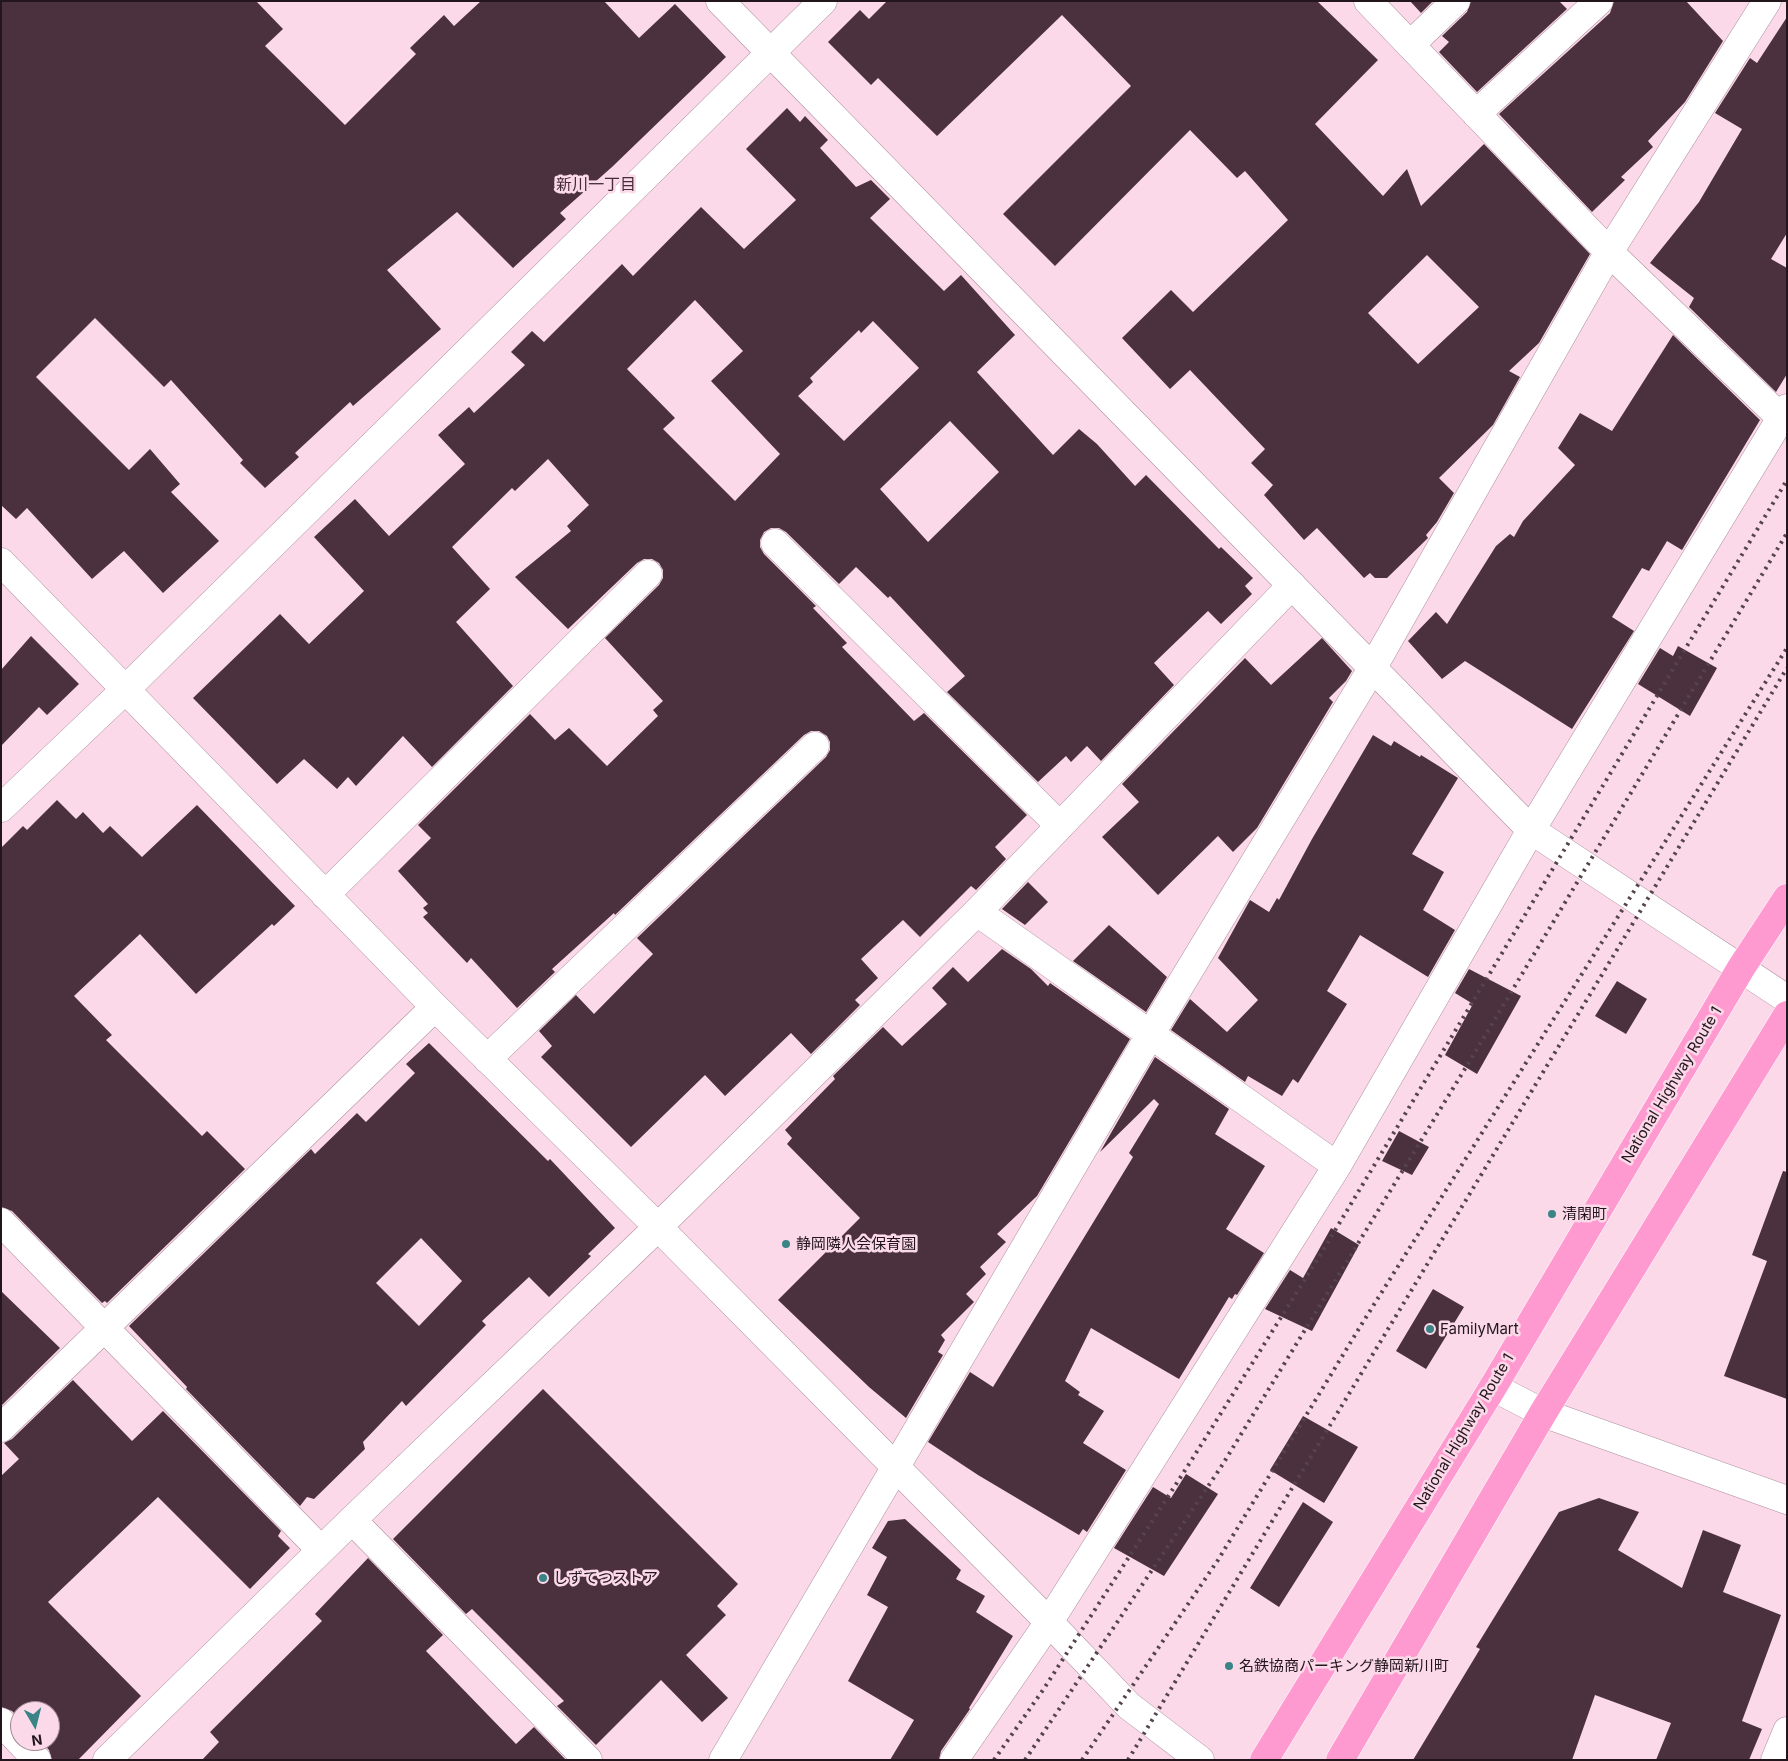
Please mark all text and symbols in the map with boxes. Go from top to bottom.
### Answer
district label: 新川一丁目 [556,175,636,195]
street label: National Highway Route 1 [1618,1003,1726,1167]
place label: 清閑町 [1562,1205,1607,1223]
marker: 清閑町 [1546,1208,1558,1220]
place label: 静岡隣人会保育園 [796,1235,916,1253]
marker: 静岡隣人会保育園 [780,1238,792,1250]
place label: FamilyMart [1440,1320,1519,1338]
marker: FamilyMart [1424,1323,1436,1335]
street label: National Highway Route 1 [1410,1350,1518,1514]
place label: しずてつストア [553,1569,658,1587]
marker: しずてつストア [537,1572,549,1584]
place label: 名鉄協商パーキング静岡新川町 [1239,1657,1449,1675]
marker: 名鉄協商パーキング静岡新川町 [1223,1660,1235,1672]
north arrow [10,1701,60,1751]
text: N [31,1731,43,1750]

